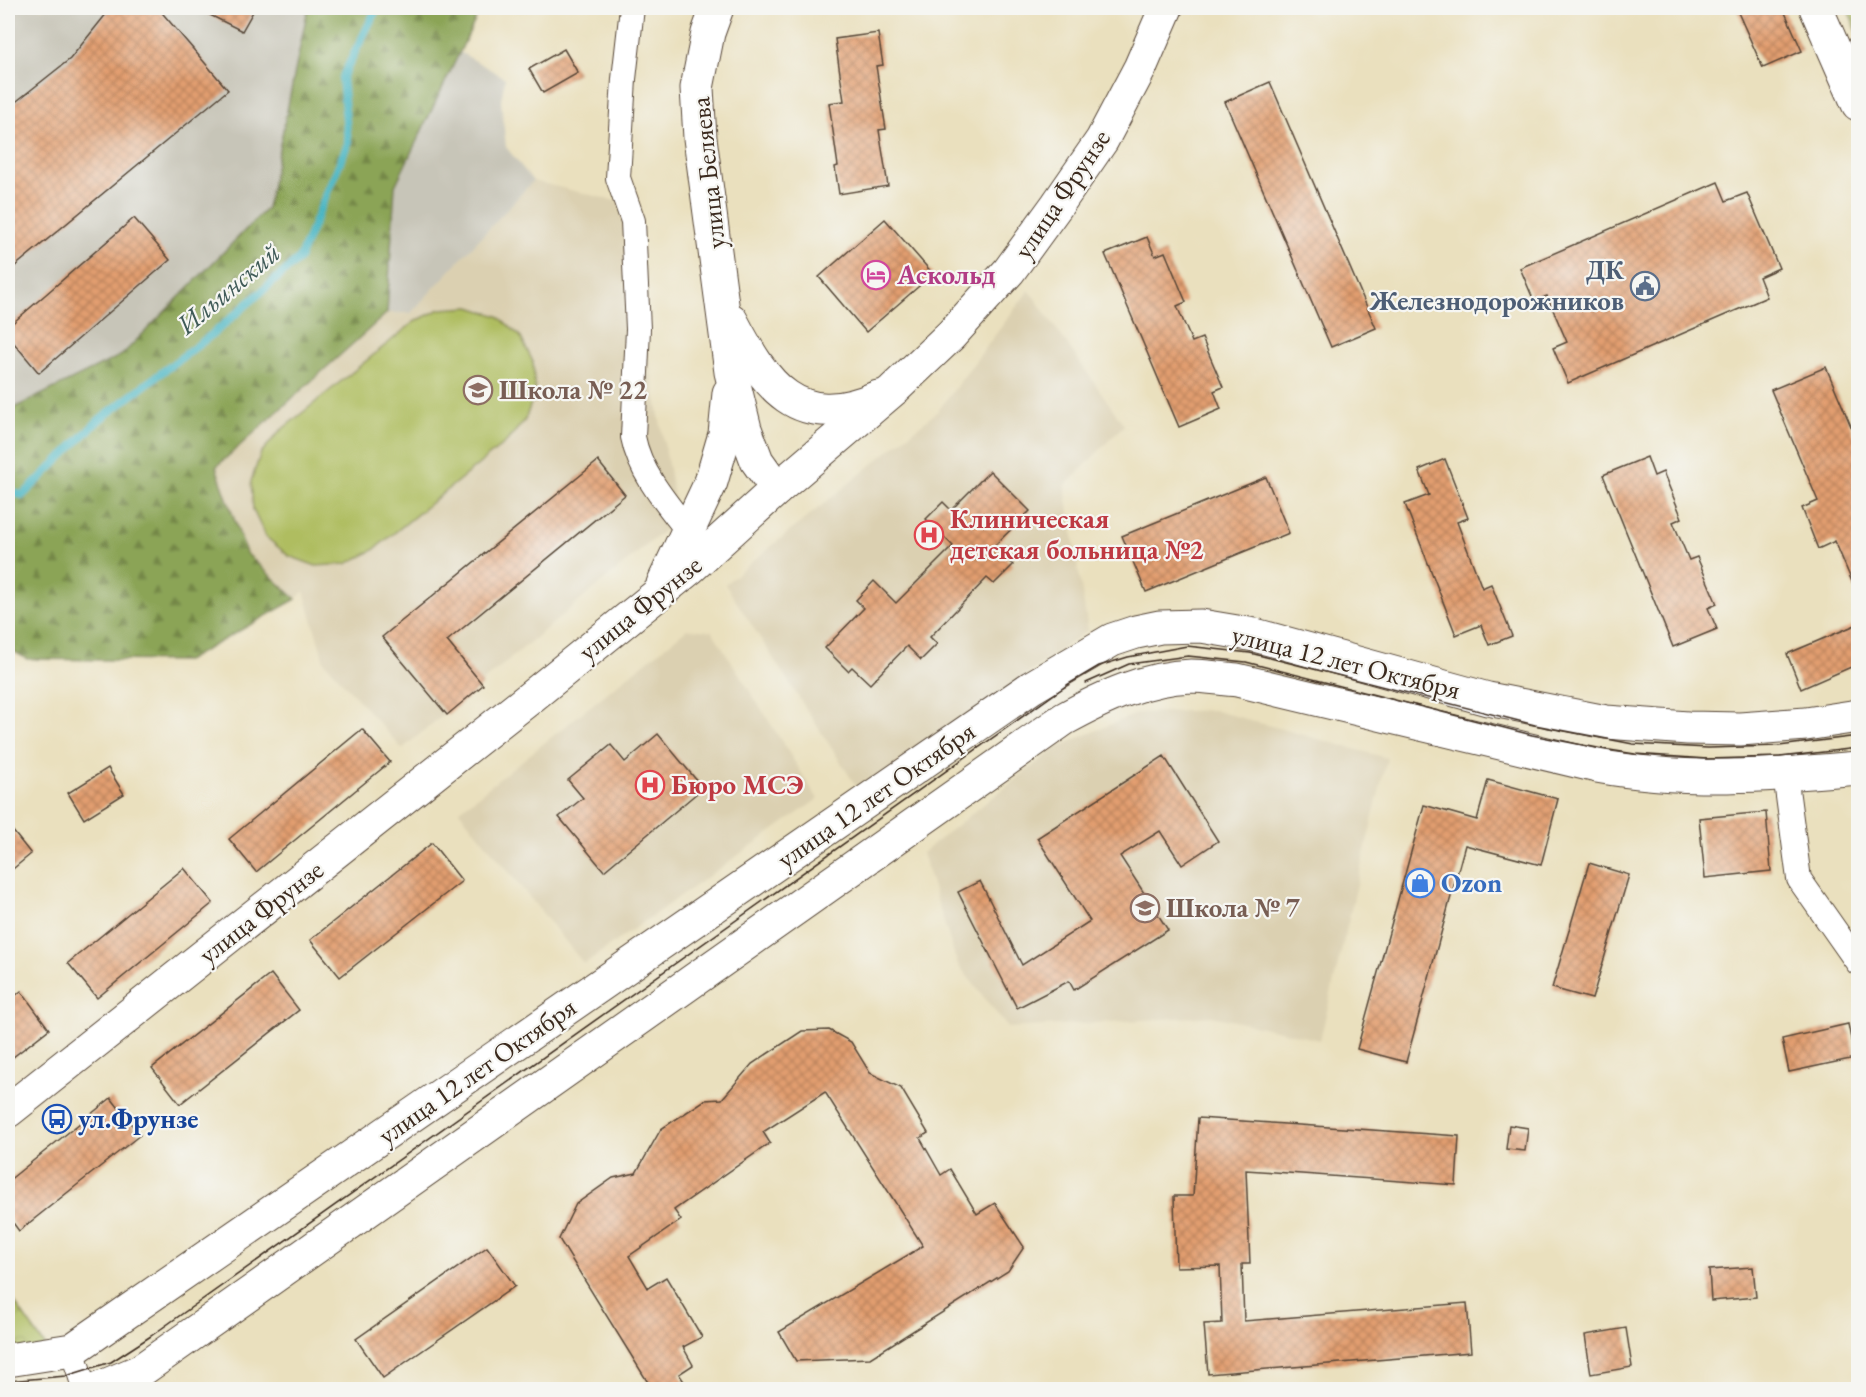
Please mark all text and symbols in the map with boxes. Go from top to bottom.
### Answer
street label: улица Беляева [682,95,733,251]
street label: улица Фрунзе [1005,122,1118,265]
water label: Ильинский [168,234,287,343]
place label: ДК Железнодорожников [1369,252,1625,318]
place label: Аскольд [896,257,996,292]
hotel icon: Аскольд [860,259,892,291]
public building icon: ДК Железнодорожников [1629,270,1661,302]
place label: Школа № 22 [499,372,647,407]
school or university icon: Школа № 22 [462,374,494,406]
place label: Клиническая детская больница №2 [950,501,1204,567]
hospital icon: Клиническая детская больница №2 [913,519,945,551]
street label: улица Фрунзе [571,547,709,668]
street label: улица 12 лет Октября [1228,616,1464,707]
street label: улица 12 лет Октября [770,713,982,876]
place label: Бюро МСЭ [671,767,804,802]
hospital icon: Бюро МСЭ [634,769,666,801]
street label: улица Фрунзе [191,852,330,971]
place label: Ozon [1441,865,1502,900]
shop icon: Ozon [1404,867,1436,899]
place label: Школа № 7 [1166,890,1301,925]
school or university icon: Школа № 7 [1129,892,1161,924]
street label: улица 12 лет Октября [371,989,583,1152]
place label: ул.Фрунзе [78,1101,199,1136]
bus stop icon: ул.Фрунзе [41,1103,73,1135]

